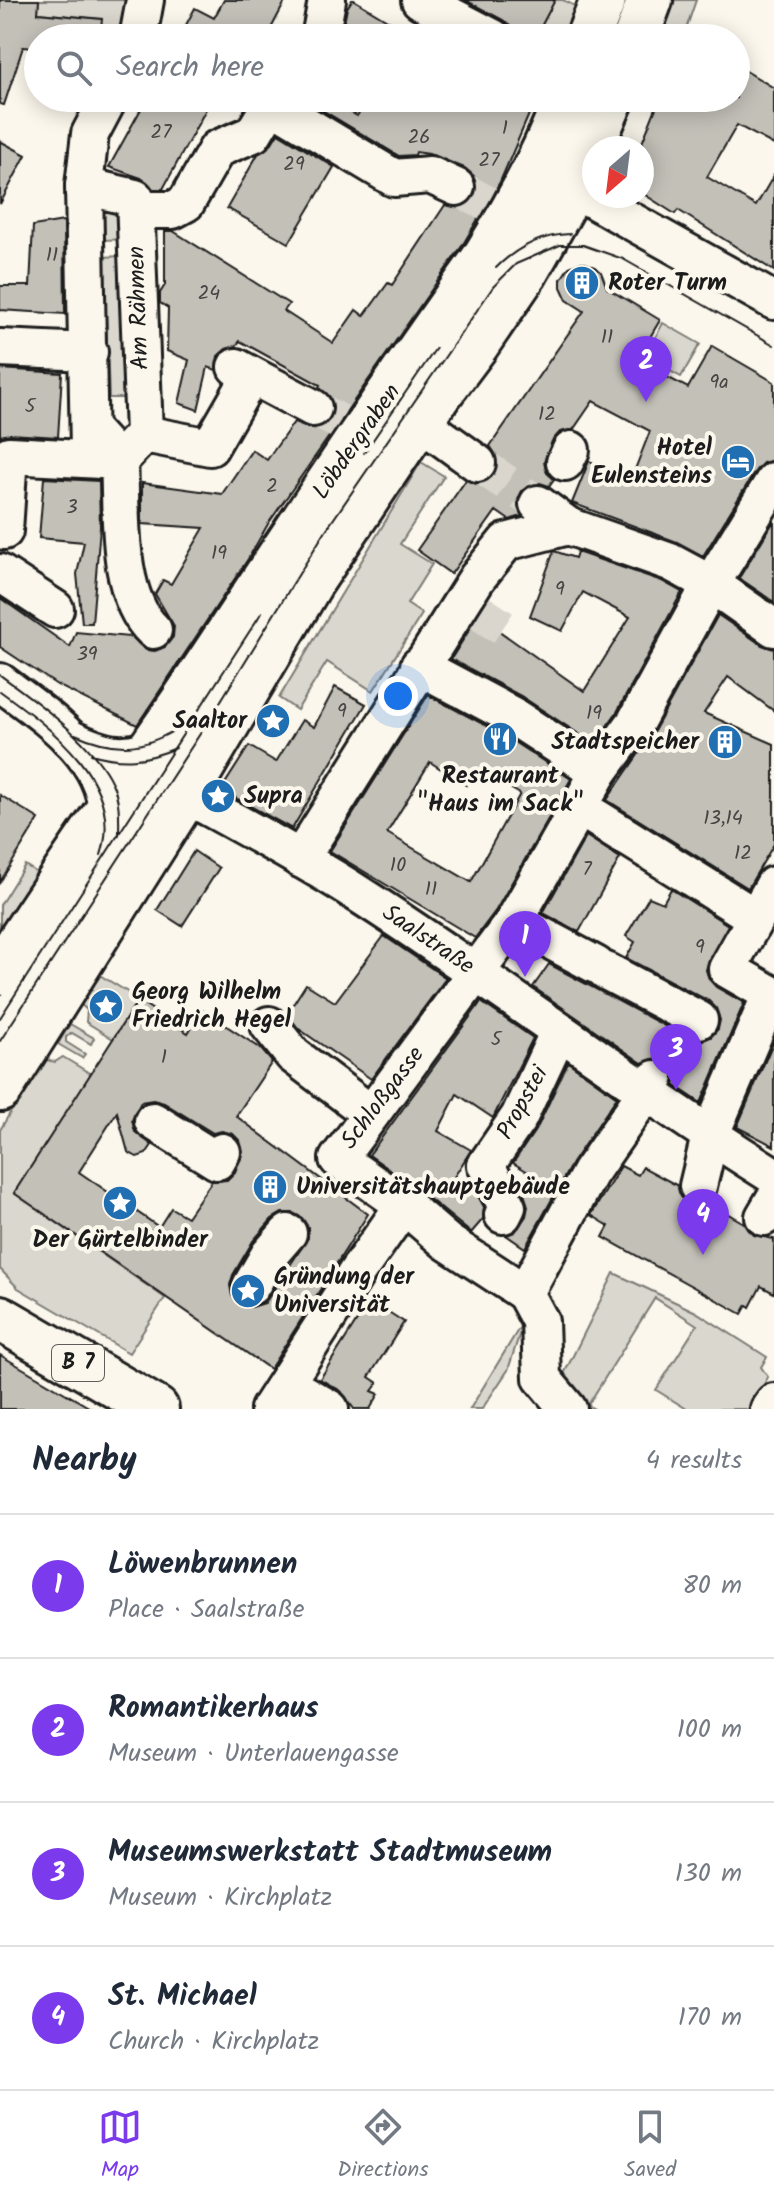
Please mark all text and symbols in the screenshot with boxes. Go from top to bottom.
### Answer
search box [24,24,750,112]
text: Search here [116,44,264,92]
icon: search [52,46,96,90]
house number: 1 [502,113,508,145]
house number: 27 [151,117,172,149]
house number: 26 [408,122,430,154]
north arrow [582,136,654,208]
house number: 27 [479,145,500,177]
house number: 29 [283,149,305,181]
house number: 11 [46,240,58,272]
street label: Am Rähmen [117,245,161,371]
building icon: Roter Turm [563,264,601,302]
place label: Roter Turm [608,264,727,303]
house number: 24 [198,278,220,310]
house number: 11 [601,322,613,354]
pin: 2 [620,336,672,402]
house number: 9a [709,367,729,399]
street label: Löbdergraben [303,376,411,508]
house number: 5 [25,391,37,423]
house number: 12 [538,399,556,431]
place label: Hotel Eulensteins [591,429,713,496]
hotel icon: Hotel Eulensteins [719,443,757,481]
house number: 2 [266,471,278,503]
house number: 3 [66,492,78,524]
house number: 19 [211,538,227,570]
house number: 9 [555,574,565,606]
house number: 39 [76,639,98,671]
your location [378,676,418,716]
house number: 9 [337,696,347,728]
house number: 19 [586,698,602,730]
place label: Saaltor [172,702,248,741]
place icon: Saaltor [254,702,292,740]
restaurant icon: Restaurant "Haus im Sack" [481,720,519,758]
place label: Stadtspeicher [551,723,700,762]
building icon: Stadtspeicher [706,723,744,761]
place label: Restaurant "Haus im Sack" [416,757,584,824]
place icon: Supra [199,777,237,815]
place label: Supra [244,777,303,816]
house number: 13,14 [703,803,743,835]
house number: 12 [734,838,752,870]
house number: 10 [390,850,406,882]
house number: 7 [582,854,592,886]
house number: 11 [425,874,437,906]
street label: Saalstraße [374,895,482,986]
pin: 1 [499,911,551,977]
house number: 9 [695,932,705,964]
place label: Georg Wilhelm Friedrich Hegel [132,973,292,1040]
place icon: Georg Wilhelm Friedrich Hegel [87,987,125,1025]
house number: 5 [491,1024,503,1056]
pin: 3 [650,1024,702,1090]
street label: Schloßgasse [331,1038,435,1158]
house number: 1 [161,1042,167,1074]
street label: Propstei [487,1058,560,1147]
building icon: Universitätshauptgebäude [251,1168,289,1206]
place label: Universitätshauptgebäude [296,1168,570,1207]
place icon: Der Gürtelbinder [101,1184,139,1222]
pin: 4 [677,1189,729,1255]
place label: Der Gürtelbinder [32,1221,209,1260]
place label: Gründung der Universität [274,1258,415,1325]
place icon: Gründung der Universität [229,1272,267,1310]
road number: B 7 [52,1345,104,1381]
text: Nearby [32,1434,137,1488]
text: 4 results [646,1440,742,1482]
text: Löwenbrunnen [108,1541,297,1589]
text: 1 [54,1565,62,1607]
text: 80 m [682,1565,742,1607]
text: Place · Saalstraße [108,1589,304,1631]
text: Romantikerhaus [108,1685,319,1733]
text: 2 [50,1709,66,1751]
text: 100 m [677,1709,742,1751]
text: Museum · Unterlauengasse [108,1733,399,1775]
text: Museumswerkstatt Stadtmuseum [108,1829,552,1877]
text: 3 [51,1853,65,1895]
text: 130 m [675,1853,742,1895]
text: Museum · Kirchplatz [108,1877,332,1919]
text: St. Michael [108,1973,257,2021]
text: 4 [51,1997,65,2039]
text: 170 m [678,1997,742,2039]
text: Church · Kirchplatz [108,2021,319,2063]
tab: Map [98,2105,142,2188]
tab: Directions [337,2105,429,2188]
tab: Saved [624,2105,676,2188]

